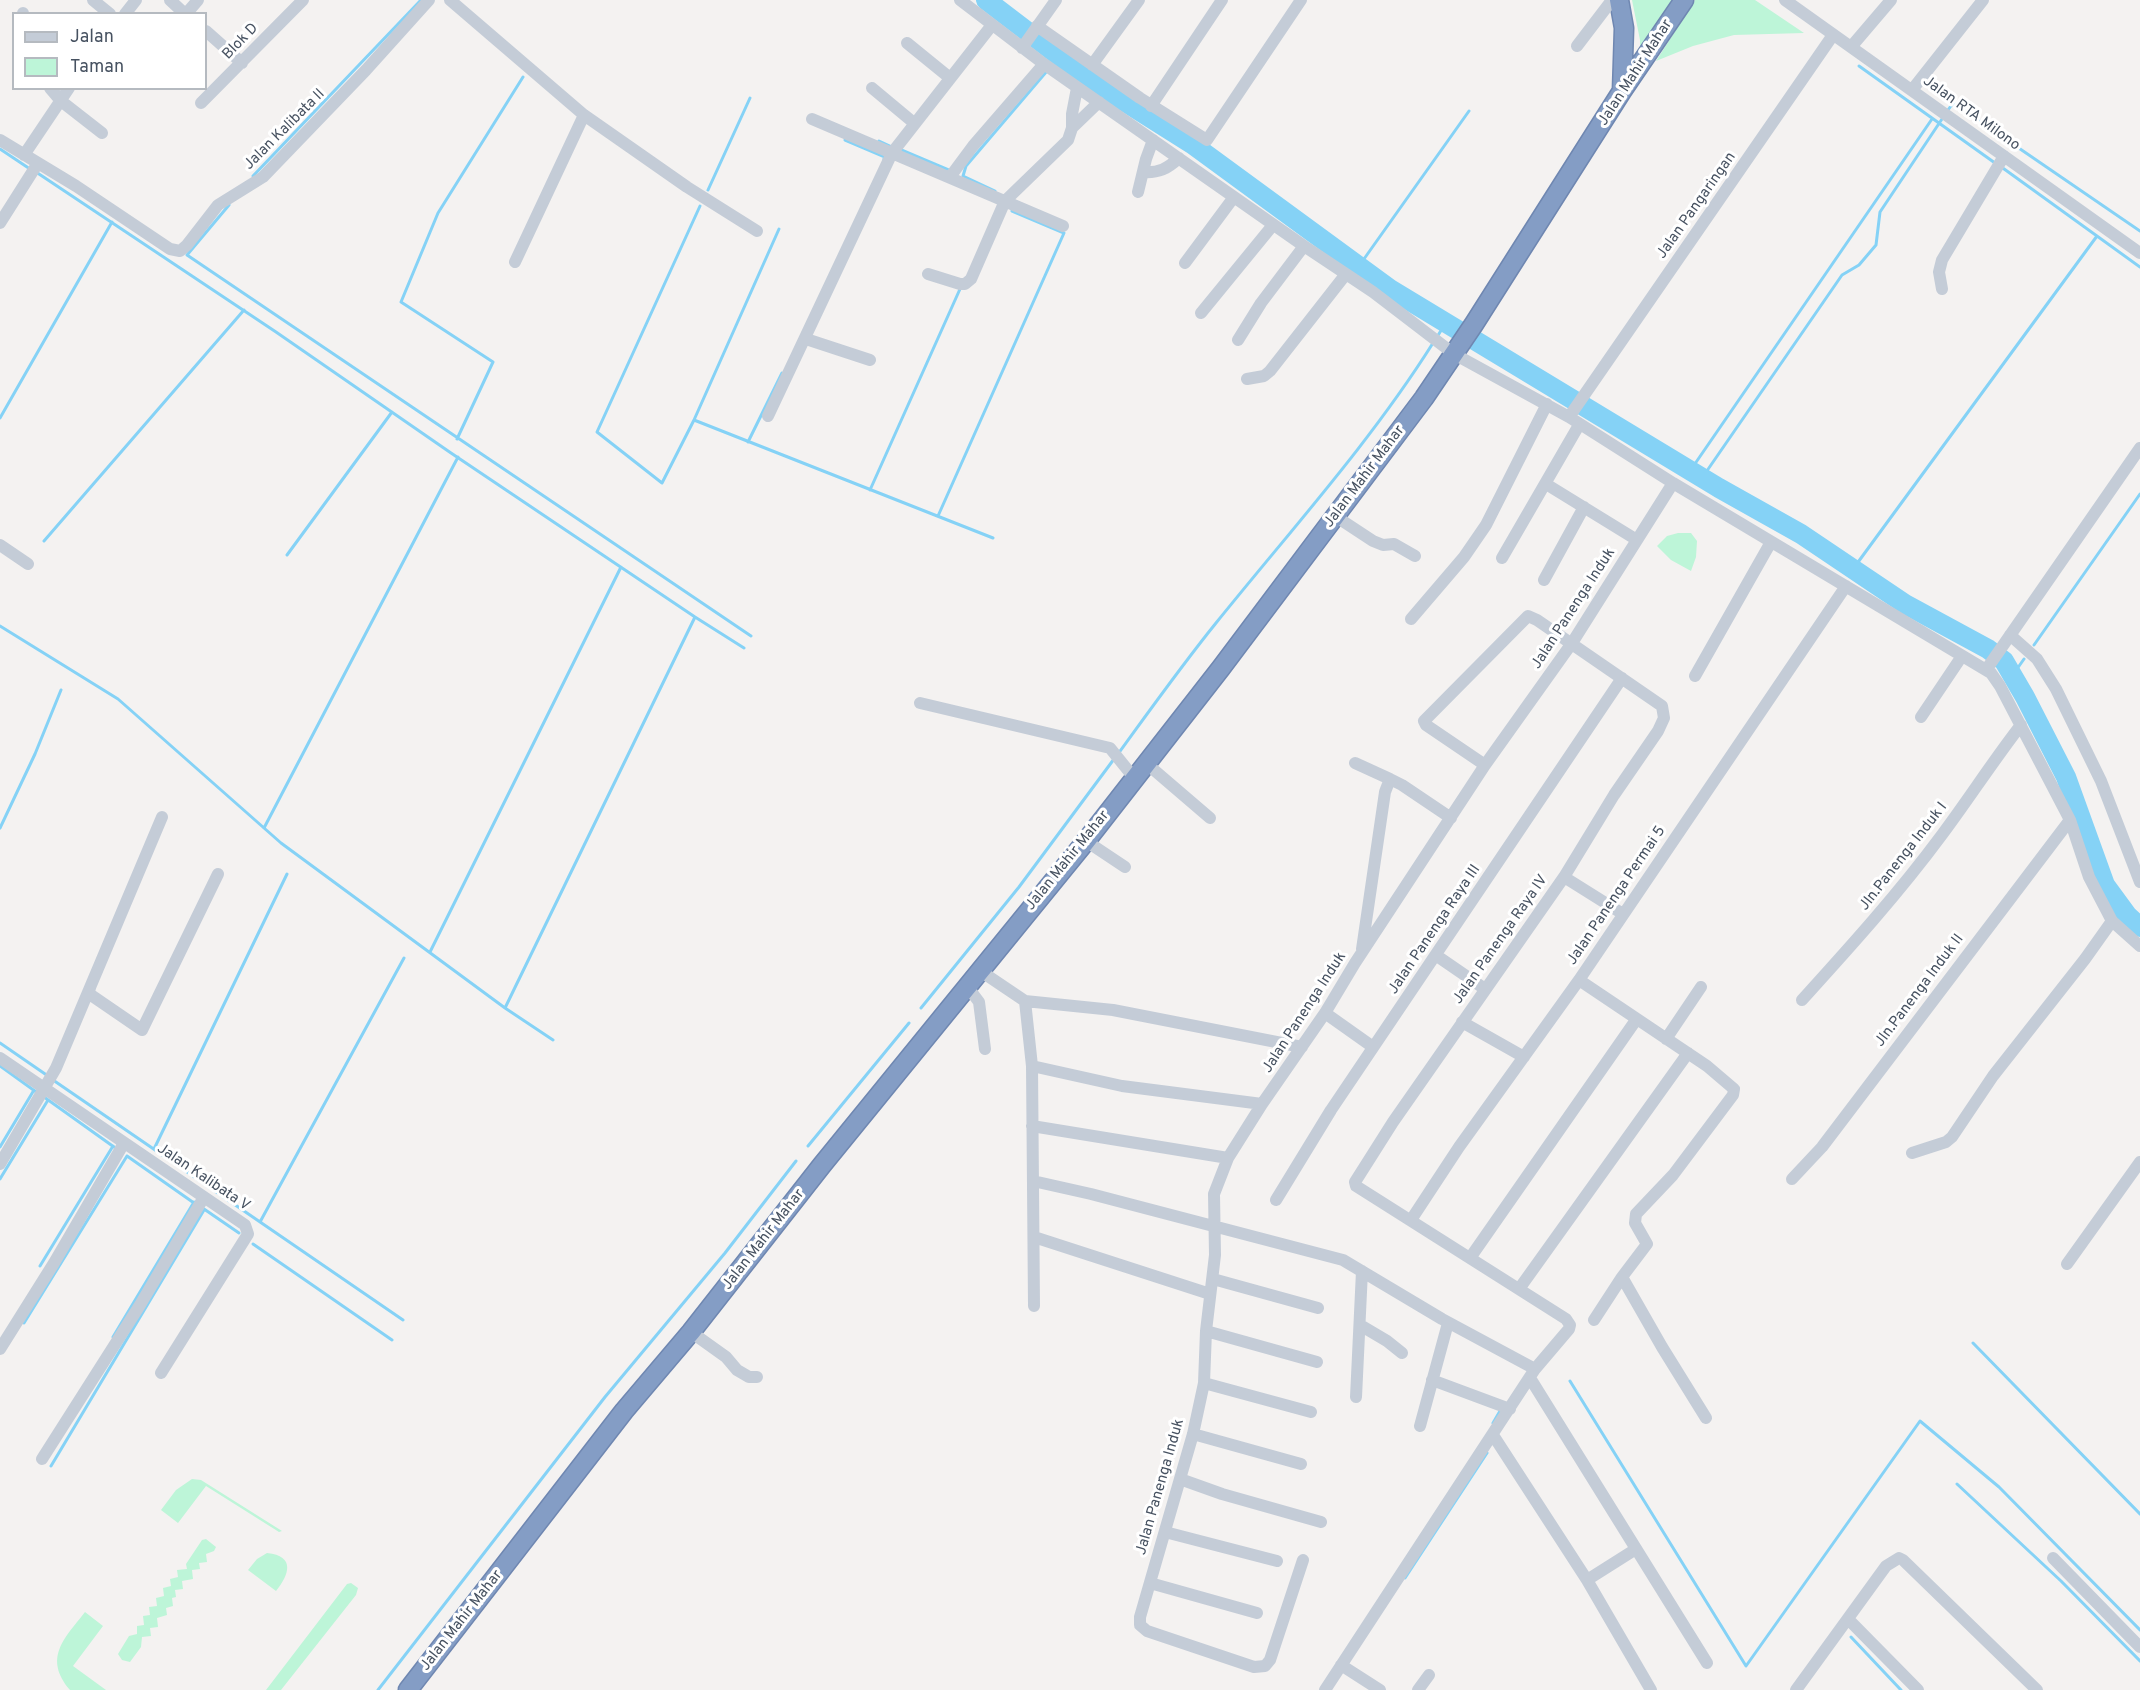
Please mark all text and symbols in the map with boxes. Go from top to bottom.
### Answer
legend [12,12,207,90]
street label: Jalan Mahir Mahar [1595,16,1677,130]
street label: Blok D [219,20,263,64]
text: Jalan [70,26,114,49]
text: Taman [70,56,124,79]
street label: Jalan RTA Milono [1919,73,2023,155]
street label: Jalan Kalibata II [241,86,329,174]
street label: Jalan Pangaringan [1654,149,1740,263]
street label: Jalan Mahir Mahar [1321,422,1409,532]
street label: Jalan Panenga Induk [1528,545,1620,673]
street label: Jln.Panenga Induk I [1856,799,1952,915]
street label: Jalan Mahir Mahar [1022,807,1114,915]
street label: Jalan Panenga Permai 5 [1564,823,1670,969]
street label: Jalan Panenga Raya III [1385,862,1485,998]
street label: Jalan Panenga Raya IV [1450,872,1552,1008]
street label: Jln.Panenga Induk II [1872,931,1968,1051]
street label: Jalan Panenga Induk [1259,949,1351,1077]
street label: Jalan Kalibata V [153,1140,253,1216]
street label: Jalan Mahir Mahar [719,1186,809,1294]
street label: Jalan Panenga Induk [1133,1417,1189,1557]
street label: Jalan Mahir Mahar [417,1567,507,1675]

